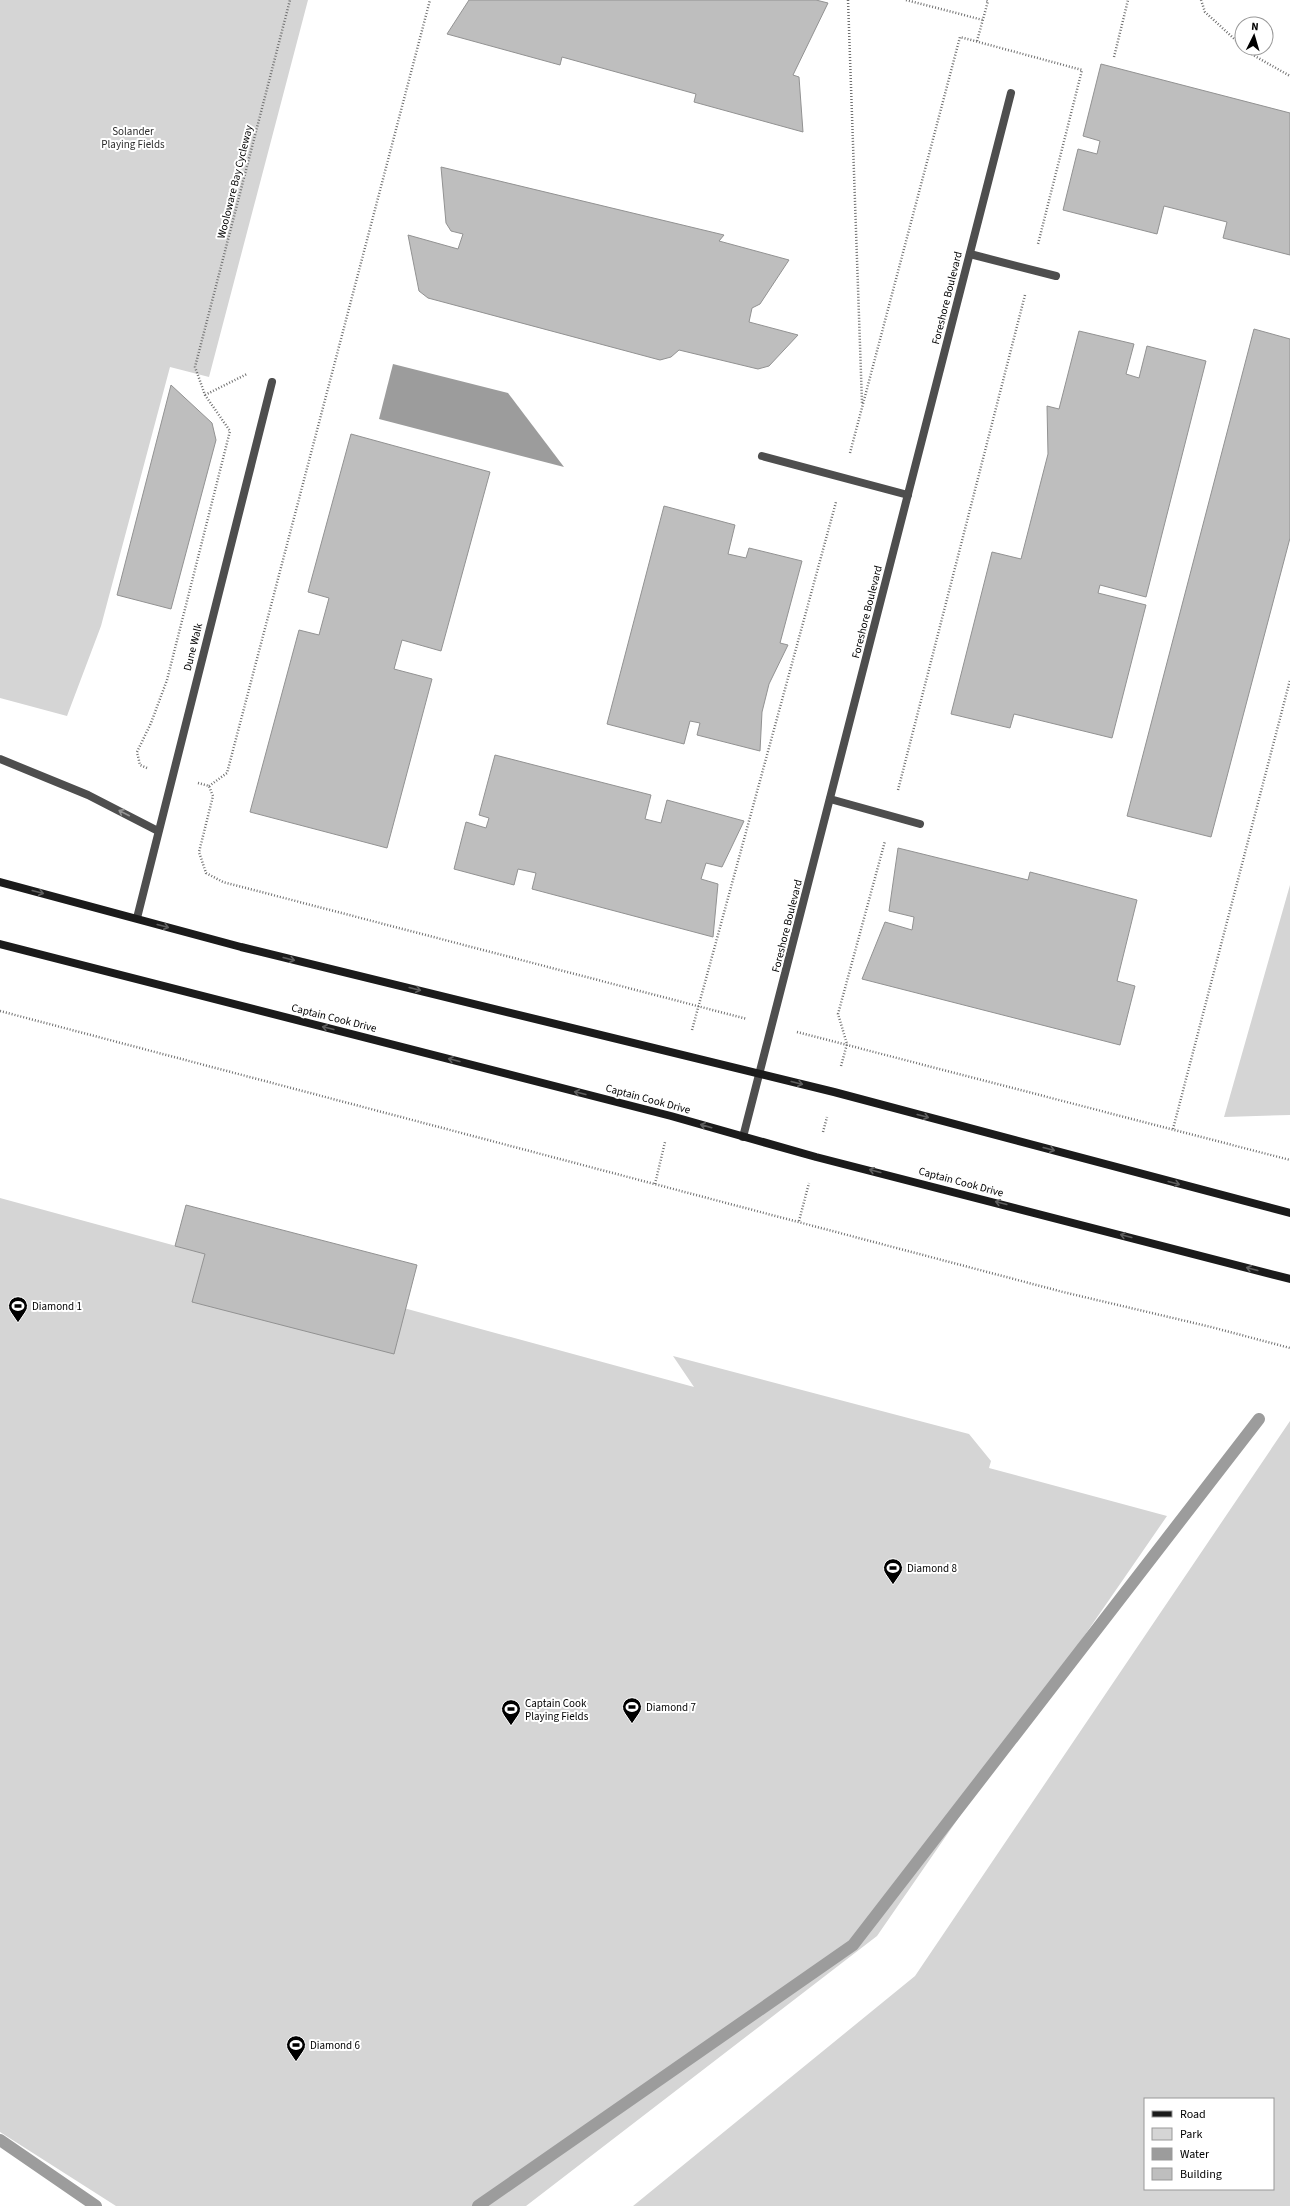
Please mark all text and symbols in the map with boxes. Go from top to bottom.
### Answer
north arrow [1234,16,1274,56]
text: N [1251,19,1259,34]
park label: Solander Playing Fields [101,124,165,152]
street label: Wooloware Bay Cycleway [214,124,256,240]
street label: Foreshore Boulevard [928,250,966,346]
street label: Foreshore Boulevard [848,564,886,660]
street label: Dune Walk [180,621,206,672]
one-way arrow [118,809,130,816]
street label: Foreshore Boulevard [768,878,806,974]
one-way arrow [31,889,44,897]
one-way arrow [157,922,170,930]
one-way arrow [282,955,295,963]
one-way arrow [409,986,422,994]
street label: Captain Cook Drive [290,1000,379,1036]
one-way arrow [322,1024,335,1031]
one-way arrow [448,1056,461,1064]
street label: Captain Cook Drive [604,1080,693,1118]
one-way arrow [790,1080,803,1087]
one-way arrow [574,1088,587,1096]
one-way arrow [916,1113,929,1120]
one-way arrow [699,1122,712,1129]
one-way arrow [1042,1146,1055,1153]
street label: Captain Cook Drive [917,1163,1006,1201]
one-way arrow [869,1166,882,1174]
one-way arrow [1168,1179,1181,1187]
one-way arrow [994,1199,1007,1207]
one-way arrow [1120,1232,1133,1239]
one-way arrow [1246,1265,1259,1272]
sports icon: Diamond 1 [7,1295,29,1323]
place label: Diamond 1 [32,1299,82,1314]
sports icon: Diamond 8 [882,1557,904,1585]
place label: Diamond 8 [907,1561,957,1576]
place label: Captain Cook Playing Fields [525,1696,589,1724]
sports icon: Diamond 7 [621,1696,643,1724]
sports icon: Captain Cook Playing Fields [500,1698,522,1726]
place label: Diamond 7 [646,1700,696,1715]
sports icon: Diamond 6 [285,2034,307,2062]
place label: Diamond 6 [310,2038,360,2053]
legend [1144,2098,1274,2190]
text: Road [1180,2106,1206,2123]
text: Park [1180,2126,1202,2143]
text: Water [1180,2146,1210,2163]
text: Building [1180,2166,1222,2183]

